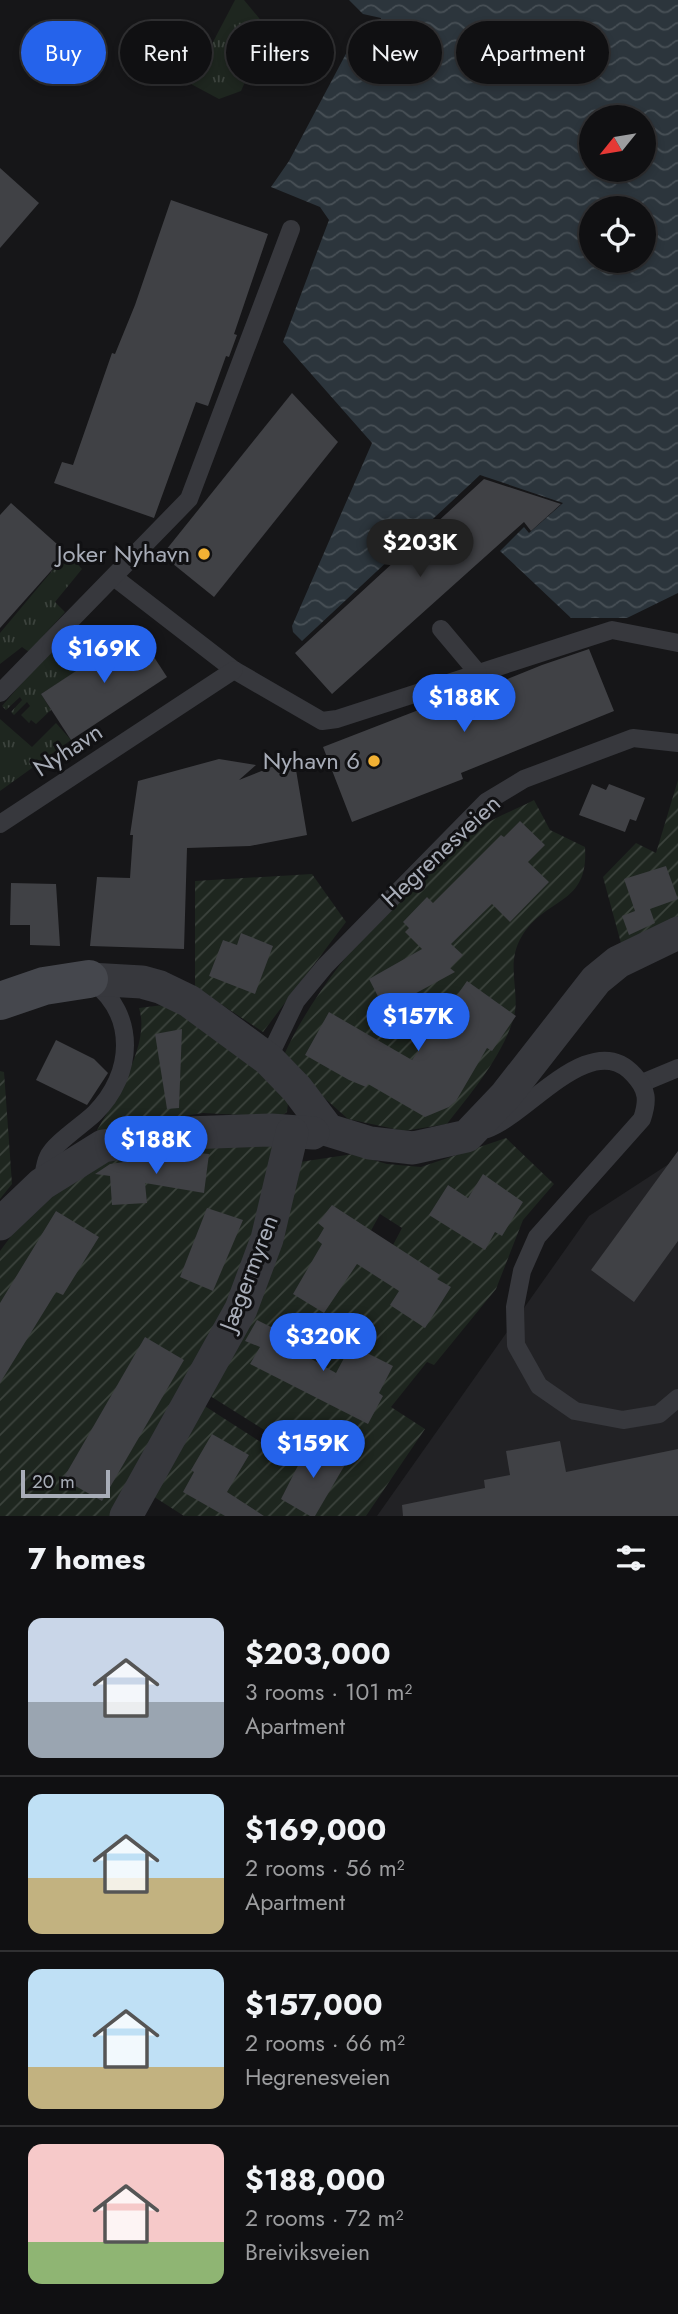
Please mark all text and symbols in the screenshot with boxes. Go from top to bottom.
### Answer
chip: Buy [21,21,106,84]
chip: Rent [120,21,212,84]
chip: Filters [226,21,334,84]
chip: New [348,21,442,84]
chip: Apartment [456,21,609,84]
north arrow [579,105,656,182]
map controls [579,105,656,273]
button: locate [579,196,656,273]
pin: $203K [371,520,469,579]
text: $203K [383,525,457,559]
place label: Joker Nyhavn [54,536,190,571]
marker: Joker Nyhavn [196,546,212,562]
pin: $169K [55,626,153,685]
text: $169K [68,631,140,665]
pin: $188K [415,674,513,734]
text: $188K [429,680,499,714]
street label: Nyhavn [26,714,109,785]
place label: Nyhavn 6 [263,743,360,778]
marker: Nyhavn 6 [366,753,382,769]
street label: Hegrenesveien [373,786,508,915]
pin: $157K [369,993,467,1053]
text: $157K [383,999,453,1033]
pin: $188K [107,1116,205,1176]
text: $188K [121,1122,191,1156]
street label: Jægermyren [209,1210,287,1339]
pin: $320K [274,1314,372,1373]
text: $320K [286,1319,360,1353]
pin: $159K [264,1420,362,1480]
text: $159K [277,1426,349,1460]
scale bar [21,1467,110,1499]
text: 20 m [32,1468,75,1495]
text: 7 homes [28,1537,145,1580]
icon: filters [612,1539,650,1577]
text: $203,000 [245,1632,391,1675]
icon: home [84,1646,168,1730]
text: 3 rooms · 101 m² [245,1675,412,1709]
text: Apartment [245,1709,345,1743]
text: $169,000 [245,1808,386,1851]
icon: home [84,1822,168,1906]
text: 2 rooms · 56 m² [245,1851,405,1885]
text: Apartment [245,1885,345,1919]
text: $157,000 [245,1983,383,2026]
icon: home [84,1997,168,2081]
text: 2 rooms · 66 m² [245,2026,405,2060]
text: Hegrenesveien [245,2060,390,2094]
text: $188,000 [245,2158,385,2201]
icon: home [84,2172,168,2256]
text: 2 rooms · 72 m² [245,2201,404,2235]
text: Breiviksveien [245,2235,370,2269]

